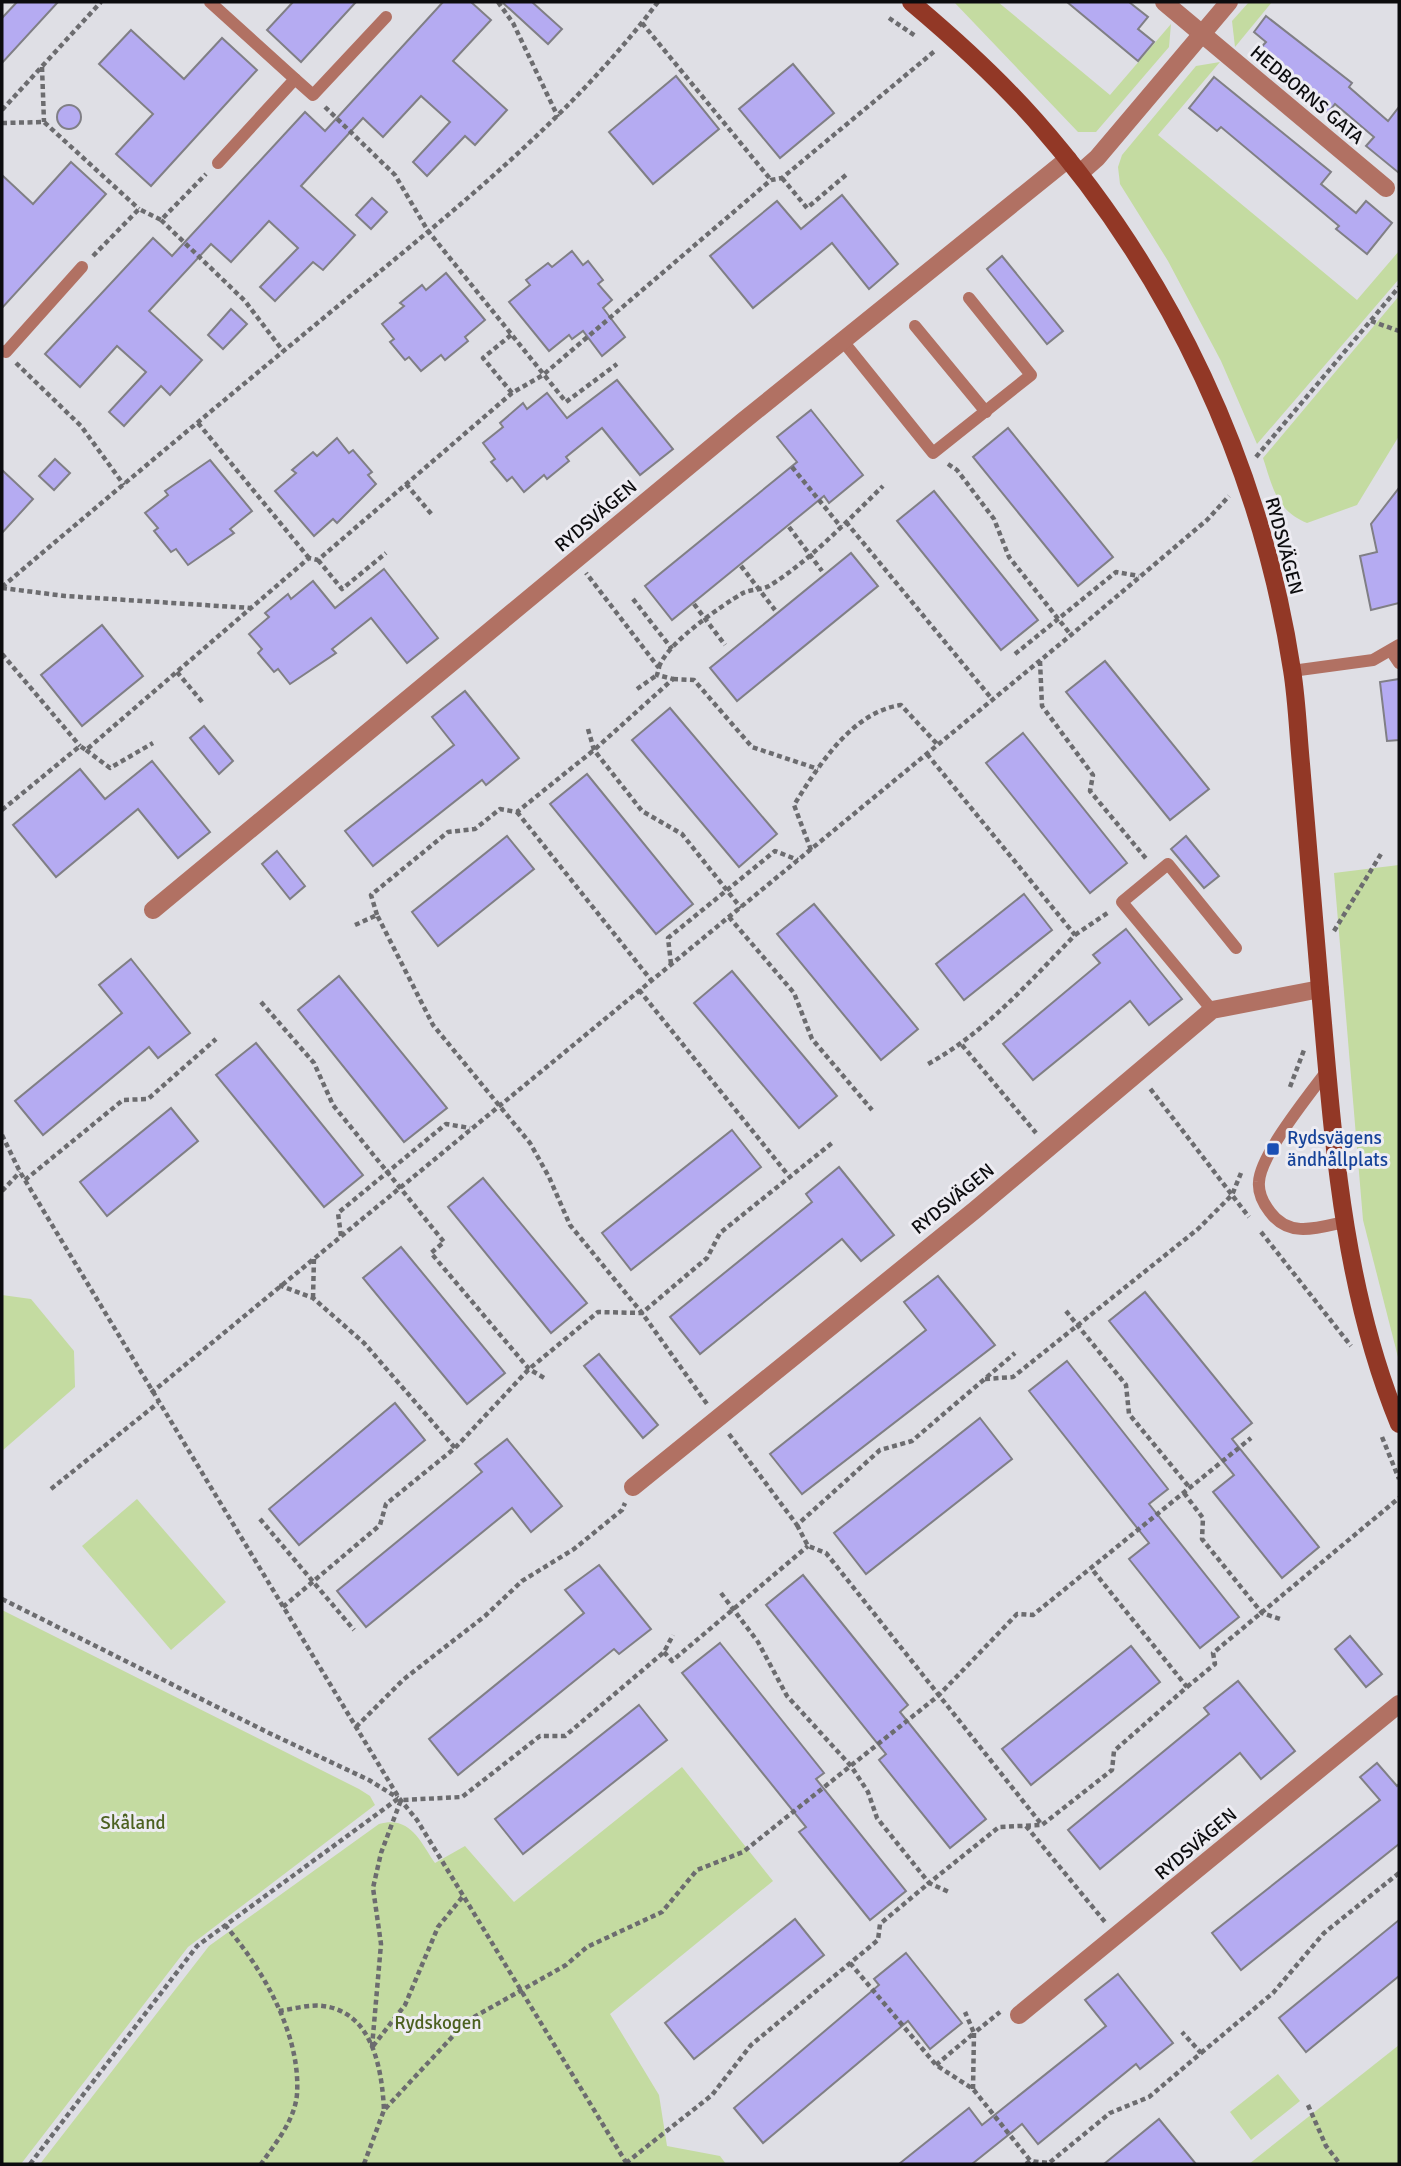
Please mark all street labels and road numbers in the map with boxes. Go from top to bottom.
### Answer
street label: HEDBORNS GATA [1245,40,1369,150]
street label: RYDSVÄGEN [550,475,642,557]
street label: RYDSVÄGEN [1259,495,1309,597]
street label: RYDSVÄGEN [907,1158,999,1240]
street label: RYDSVÄGEN [1150,1803,1242,1885]

